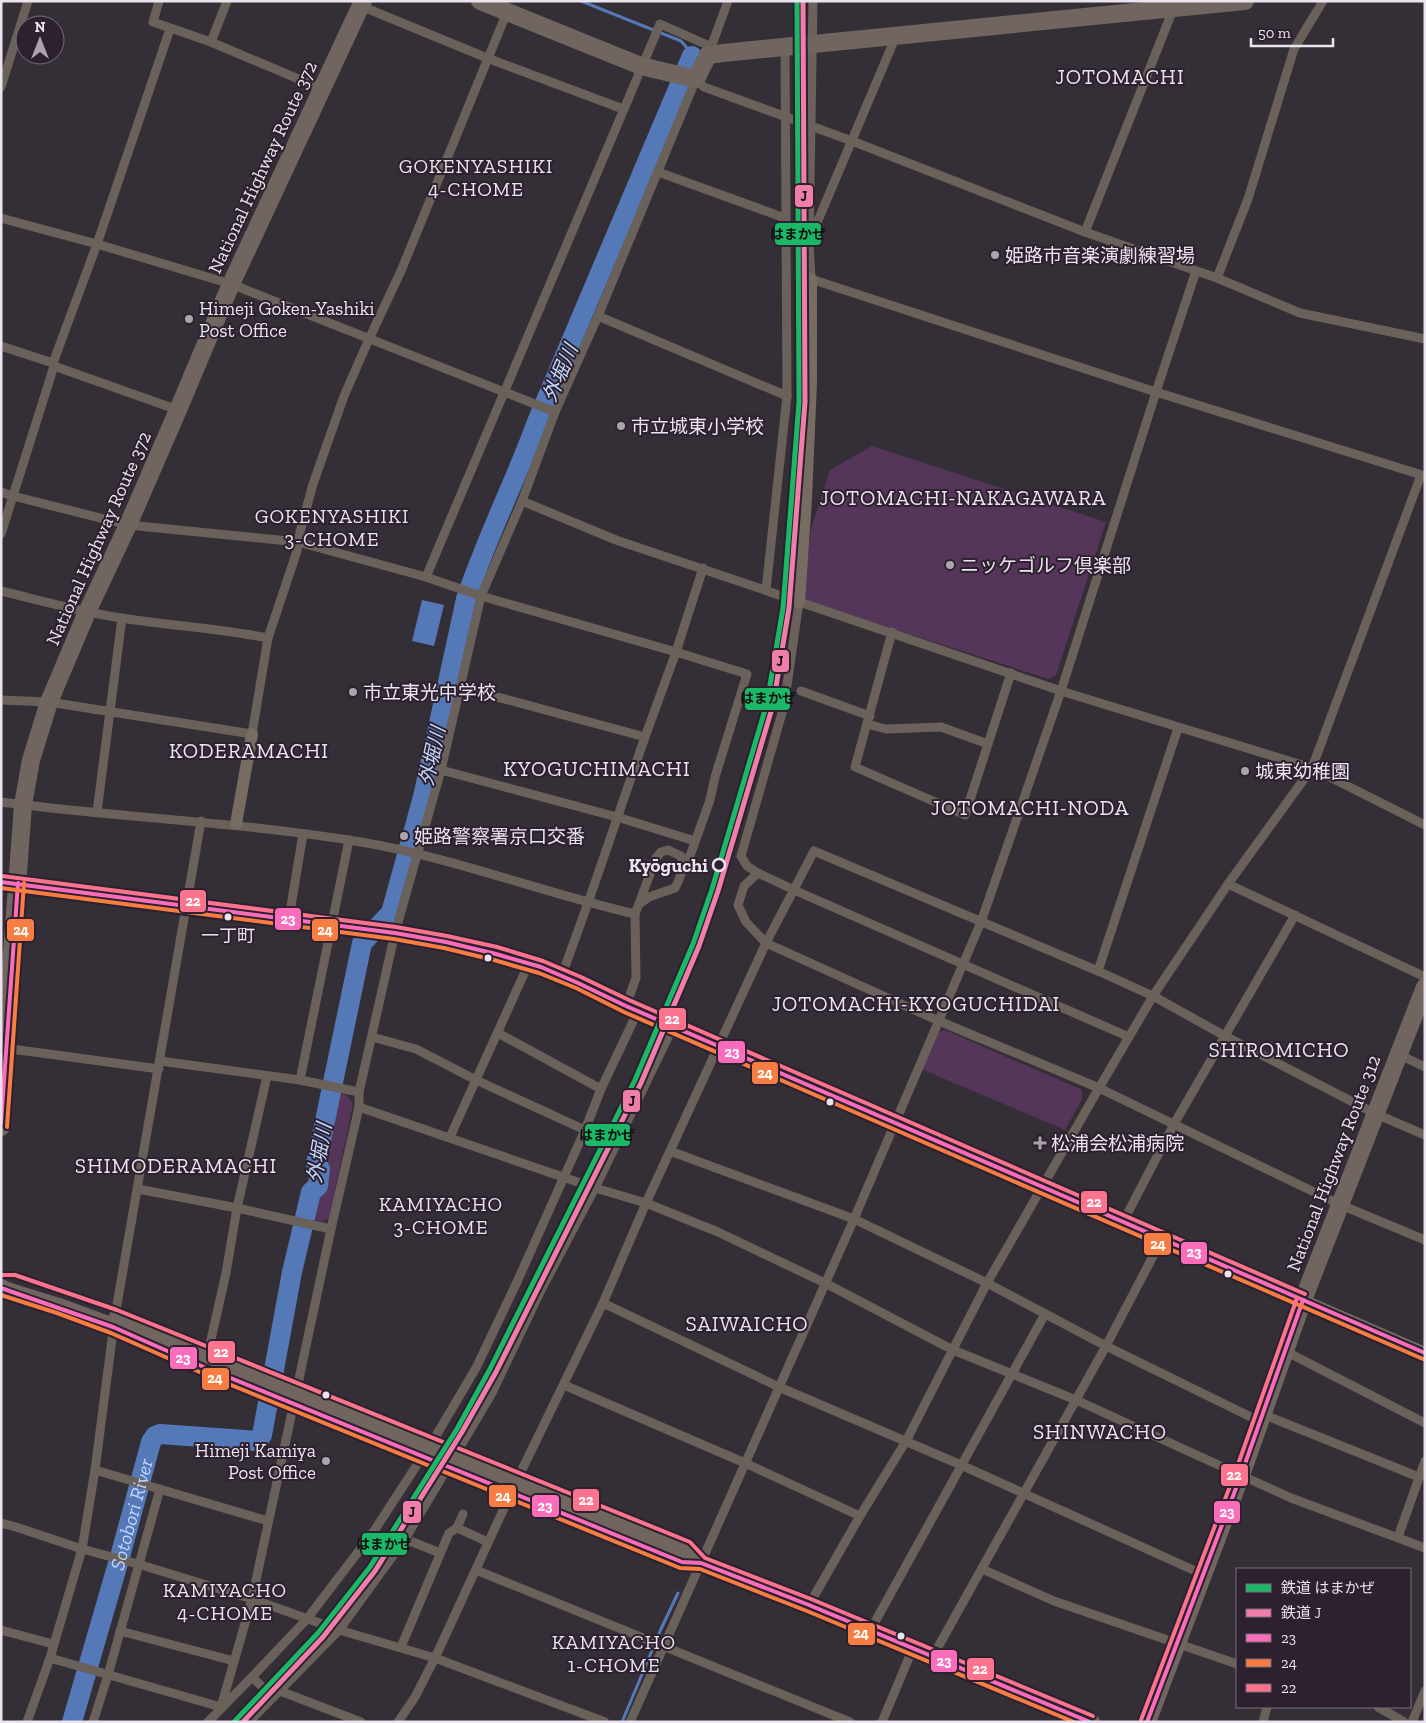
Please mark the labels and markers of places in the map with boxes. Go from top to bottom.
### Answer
place label: 姫路市音楽演劇練習場 [1005,244,1195,267]
marker: 姫路市音楽演劇練習場 [989,249,1001,261]
place label: Himeji Goken-Yashiki Post Office [199,297,375,342]
marker: Himeji Goken-Yashiki Post Office [183,313,195,325]
place label: 市立城東小学校 [631,415,764,438]
marker: 市立城東小学校 [615,420,627,432]
place label: ニッケゴルフ倶楽部 [960,554,1131,577]
marker: ニッケゴルフ倶楽部 [944,559,956,571]
place label: 市立東光中学校 [363,681,496,704]
marker: 市立東光中学校 [347,686,359,698]
place label: 城東幼稚園 [1255,760,1350,783]
marker: 城東幼稚園 [1239,765,1251,777]
place label: 姫路警察署京口交番 [414,825,585,848]
marker: 姫路警察署京口交番 [398,830,410,842]
place label: Kyōguchi [629,854,708,877]
marker: Kyōguchi [712,858,726,872]
marker: 一丁町 [223,912,233,922]
place label: 一丁町 [201,925,255,947]
unlabelled marker [483,953,493,963]
unlabelled marker [825,1097,835,1107]
place label: 松浦会松浦病院 [1051,1132,1184,1155]
marker: 松浦会松浦病院 [1033,1136,1047,1150]
unlabelled marker [1223,1269,1233,1279]
unlabelled marker [321,1390,331,1400]
place label: Himeji Kamiya Post Office [195,1439,316,1484]
marker: Himeji Kamiya Post Office [320,1455,332,1467]
unlabelled marker [896,1631,906,1641]

